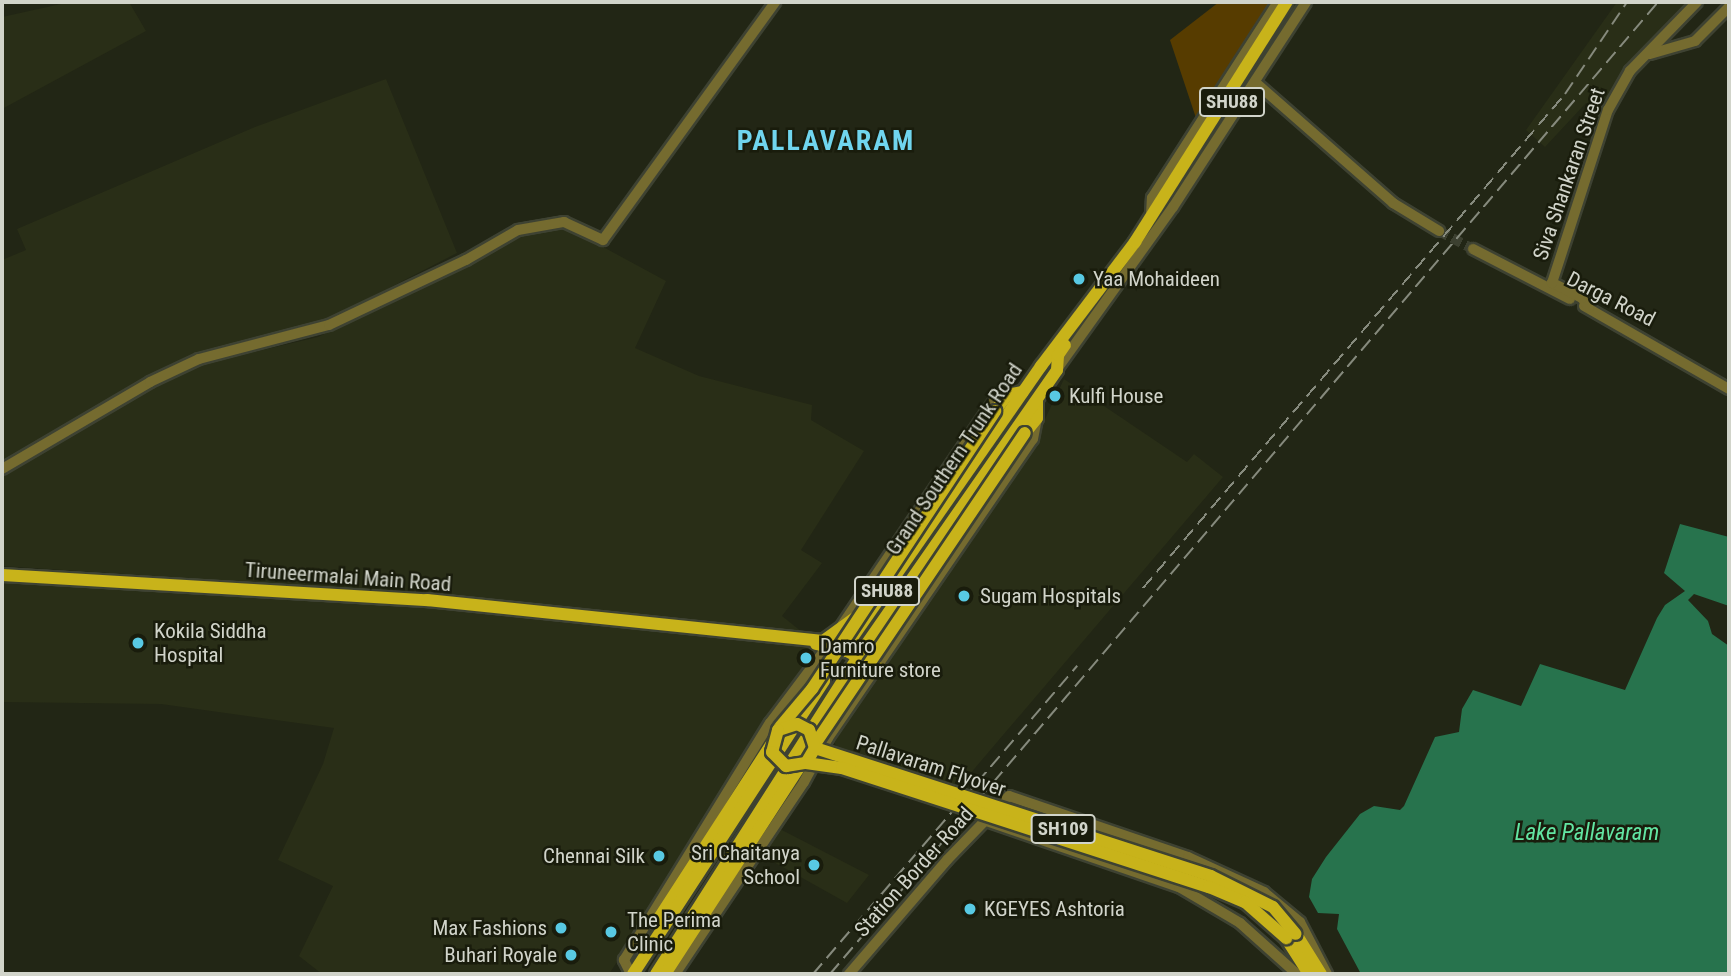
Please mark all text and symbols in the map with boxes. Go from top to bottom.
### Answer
street label: Siva Shankaran Street [1528,85,1610,263]
road number: SHU88 [1199,86,1265,118]
district label: PALLAVARAM [738,124,914,158]
place label: Yaa Mohaideen [1093,266,1220,292]
street label: Darga Road [1563,266,1659,332]
marker: Yaa Mohaideen [1071,271,1087,287]
street label: Grand Southern Trunk Road [880,358,1028,560]
place label: Kulfi House [1069,383,1163,409]
marker: Kulfi House [1047,388,1063,404]
street label: Tiruneermalai Main Road [244,557,452,597]
road number: SHU88 [854,576,920,606]
place label: Sugam Hospitals [980,583,1121,609]
marker: Sugam Hospitals [954,586,974,606]
place label: Kokila Siddha Hospital [154,618,266,668]
marker: Kokila Siddha Hospital [128,633,148,653]
place label: Damro Furniture store [820,633,941,683]
marker: Damro Furniture store [798,650,814,666]
street label: Pallavaram Flyover [853,730,1009,802]
street label: Station Border Road [849,802,979,942]
road number: SH109 [1030,814,1096,844]
water label: Lake Pallavaram [1515,819,1659,847]
place label: Sri Chaitanya School [691,840,800,890]
place label: Chennai Silk [543,843,645,869]
marker: Chennai Silk [651,848,667,864]
marker: Sri Chaitanya School [806,857,822,873]
place label: KGEYES Ashtoria [984,896,1125,922]
marker: KGEYES Ashtoria [962,901,978,917]
place label: The Perima Clinic [627,907,721,957]
place label: Max Fashions [432,915,547,941]
marker: Max Fashions [553,920,569,936]
marker: The Perima Clinic [601,922,621,942]
place label: Buhari Royale [444,942,557,968]
marker: Buhari Royale [563,947,579,963]

